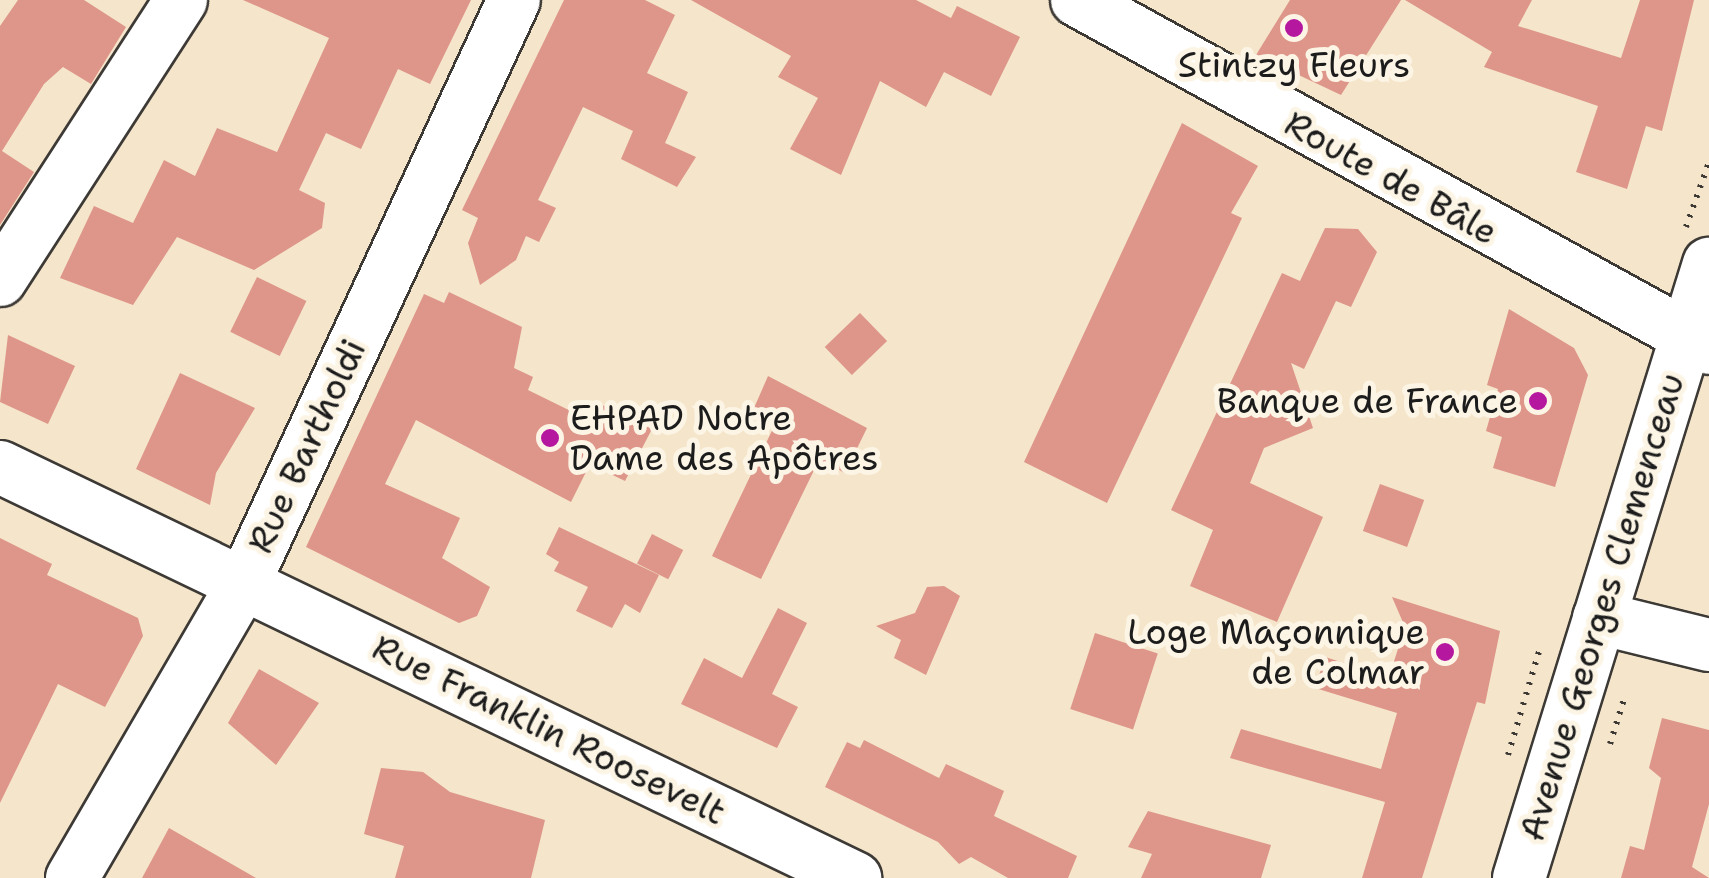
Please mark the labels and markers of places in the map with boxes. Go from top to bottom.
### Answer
marker: Stintzy Fleurs [1283,17,1305,39]
place label: Stintzy Fleurs [1178,44,1410,86]
place label: Banque de France [1217,380,1518,422]
marker: Banque de France [1527,390,1549,412]
place label: EHPAD Notre Dame des Apôtres [570,397,879,479]
marker: EHPAD Notre Dame des Apôtres [539,427,561,449]
place label: Loge Maçonnique de Colmar [1127,611,1425,693]
marker: Loge Maçonnique de Colmar [1434,641,1456,663]

